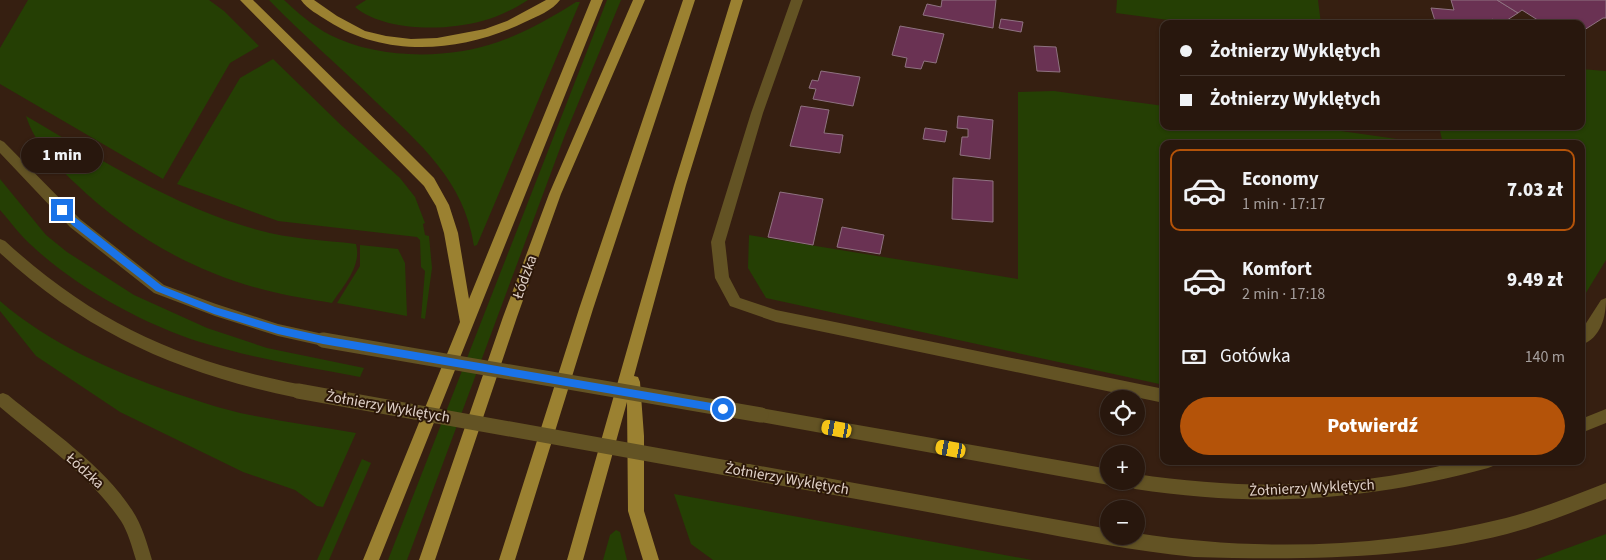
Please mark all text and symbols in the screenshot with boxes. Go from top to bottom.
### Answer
text: Żołnierzy Wyklętych [1210,38,1381,65]
text: Żołnierzy Wyklętych [1210,86,1381,113]
callout: 1 min [21,138,103,172]
text: 1 min [42,144,82,166]
text: Economy [1242,166,1319,193]
icon: car [1182,168,1227,213]
text: 7.03 zł [1507,177,1563,204]
text: 1 min · 17:17 [1242,193,1325,215]
route end [51,199,73,221]
street label: Łódzka [507,252,543,303]
text: Komfort [1242,256,1312,283]
icon: car [1182,258,1227,303]
text: 9.49 zł [1507,267,1563,294]
text: 2 min · 17:18 [1242,283,1325,305]
icon: cash [1180,343,1208,371]
text: Gotówka [1220,343,1291,370]
text: 140 m [1525,346,1565,368]
street label: Żołnierzy Wyklętych [324,386,452,428]
map controls [1100,390,1145,545]
button: locate [1100,390,1145,435]
button: Potwierdź [1180,397,1565,455]
route start [712,398,734,420]
car [820,419,853,439]
car [934,439,967,459]
button: + [1100,445,1145,490]
street label: Łódzka [61,447,109,494]
street label: Żołnierzy Wyklętych [723,458,851,500]
street label: Żołnierzy Wyklętych [1249,474,1375,502]
button: − [1100,500,1145,545]

